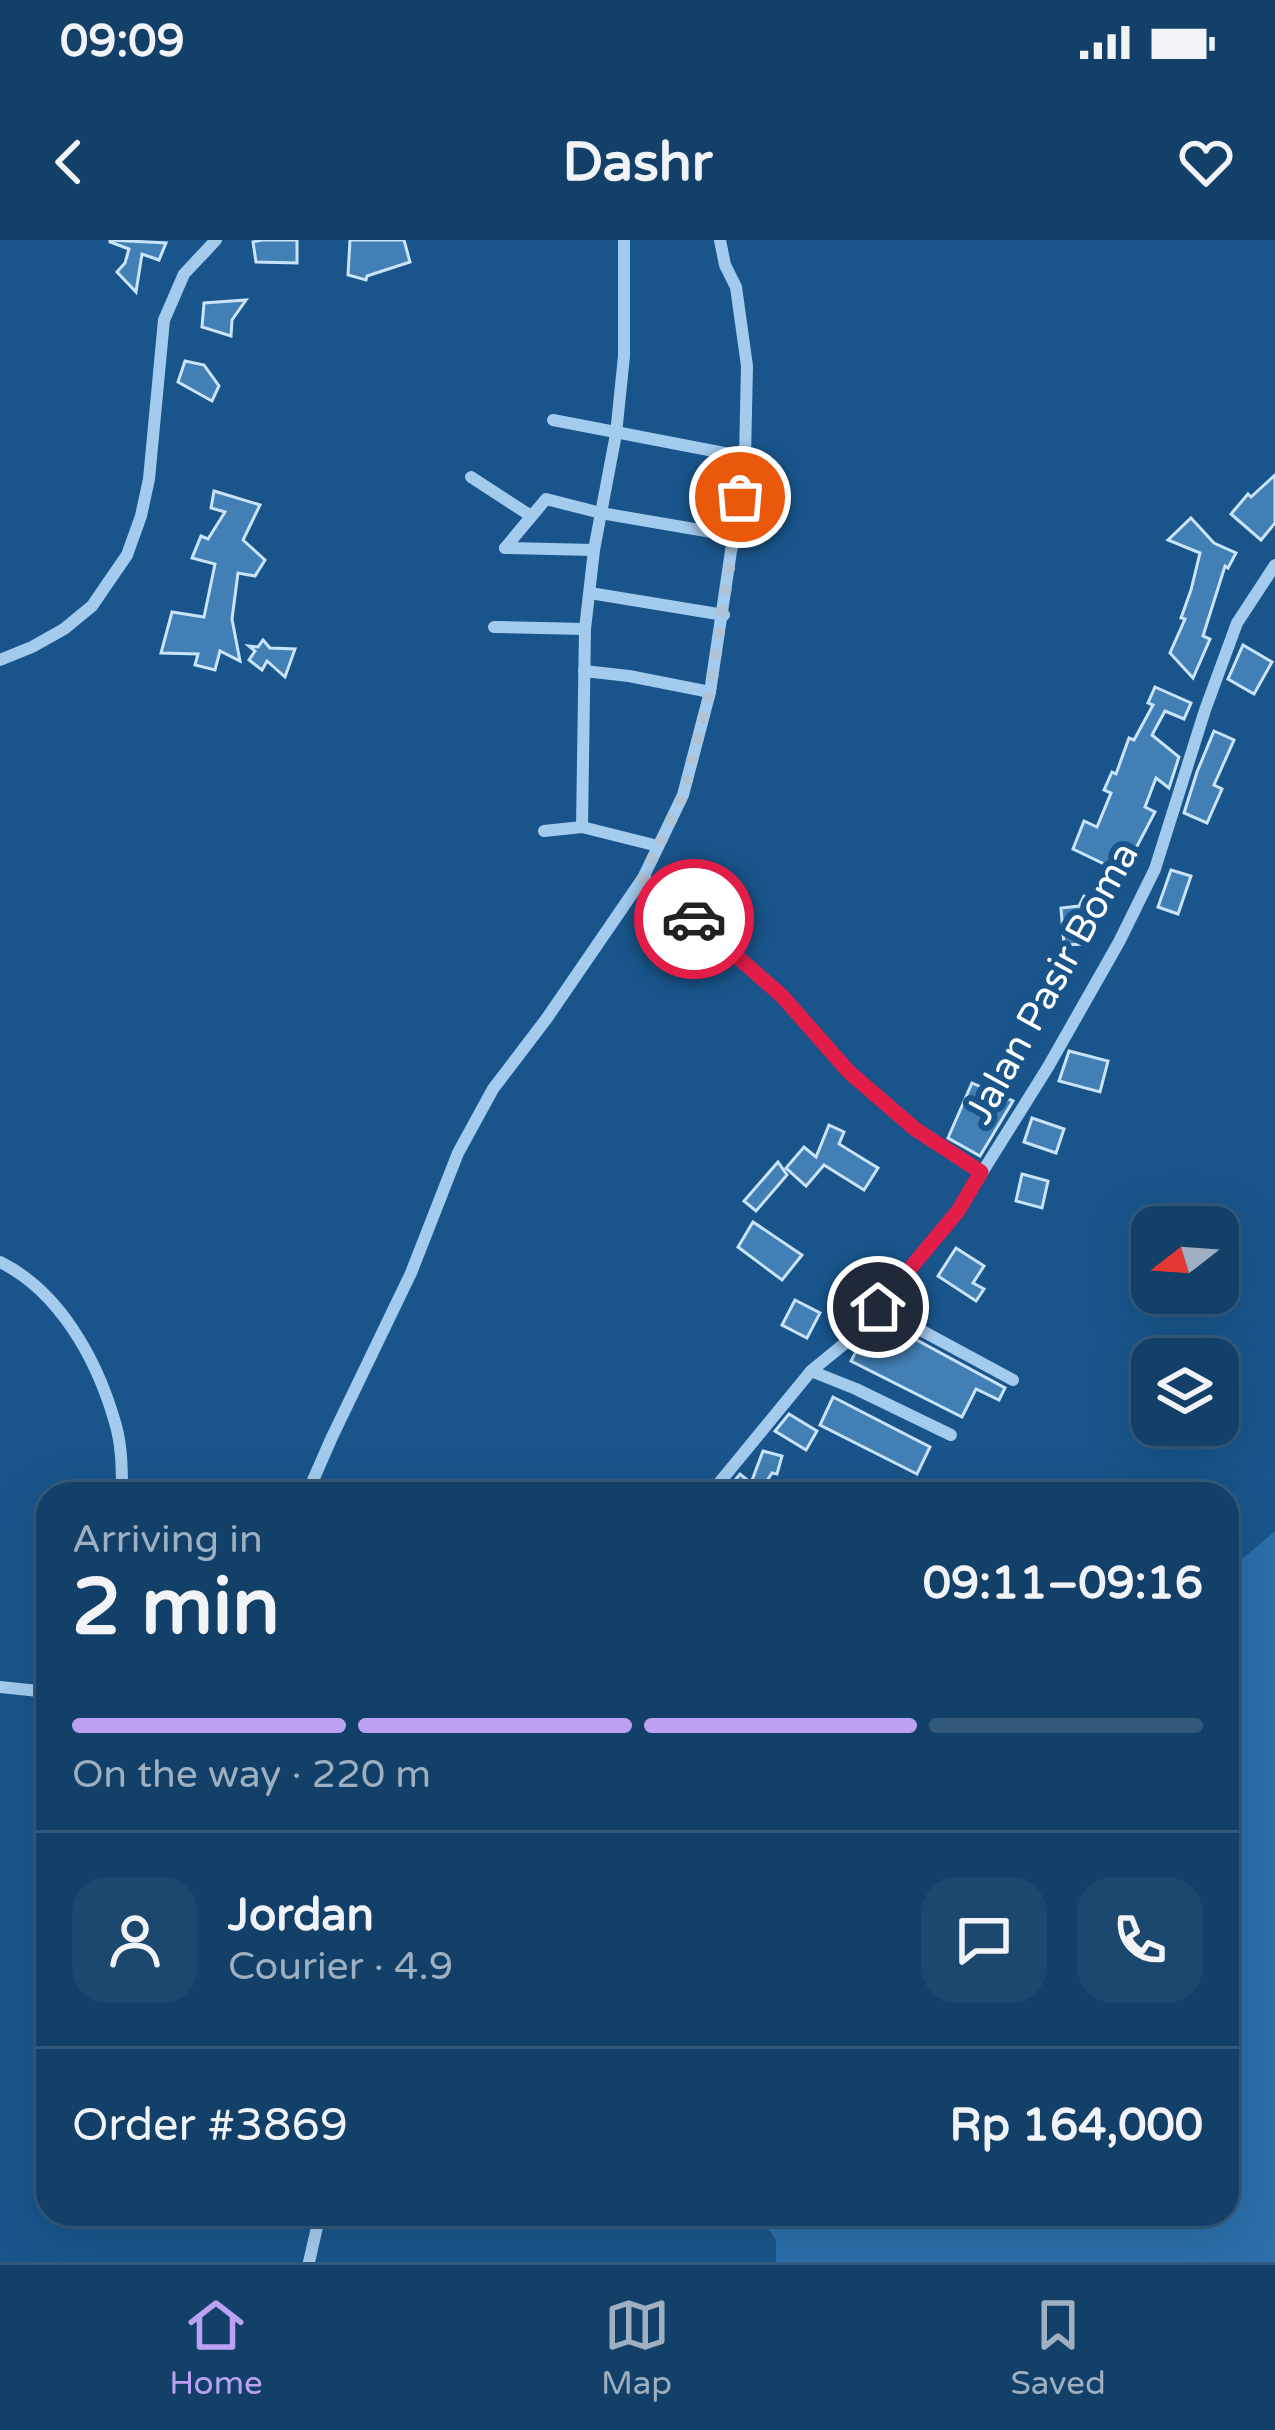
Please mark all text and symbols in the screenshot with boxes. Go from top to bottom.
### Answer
text: 09:09 [60,15,185,69]
icon: back [36,129,102,195]
icon: heart [1173,129,1239,195]
text: Dashr [563,130,712,195]
pin [689,446,791,548]
icon: bag [707,464,773,530]
street label: Jalan Pasir Boma [955,834,1149,1132]
courier [634,859,754,979]
icon: car [661,886,727,952]
north arrow [1131,1206,1239,1314]
map controls [1131,1206,1239,1446]
pin [827,1256,929,1358]
icon: home [845,1274,911,1340]
button: layers [1131,1338,1239,1446]
text: Arriving in [72,1516,263,1563]
text: 09:11–09:16 [923,1557,1203,1611]
text: 2 min [72,1561,280,1655]
text: On the way · 220 m [72,1751,431,1798]
button: person [72,1877,198,2003]
button: chat [921,1877,1047,2003]
button: phone [1077,1877,1203,2003]
text: Jordan [228,1889,374,1943]
text: Courier · 4.9 [228,1943,453,1990]
text: Order #3869 [72,2099,348,2153]
text: Rp 164,000 [950,2099,1203,2153]
tab: Home [169,2292,263,2403]
tab: Map [601,2292,672,2403]
tab: Saved [1010,2292,1106,2403]

